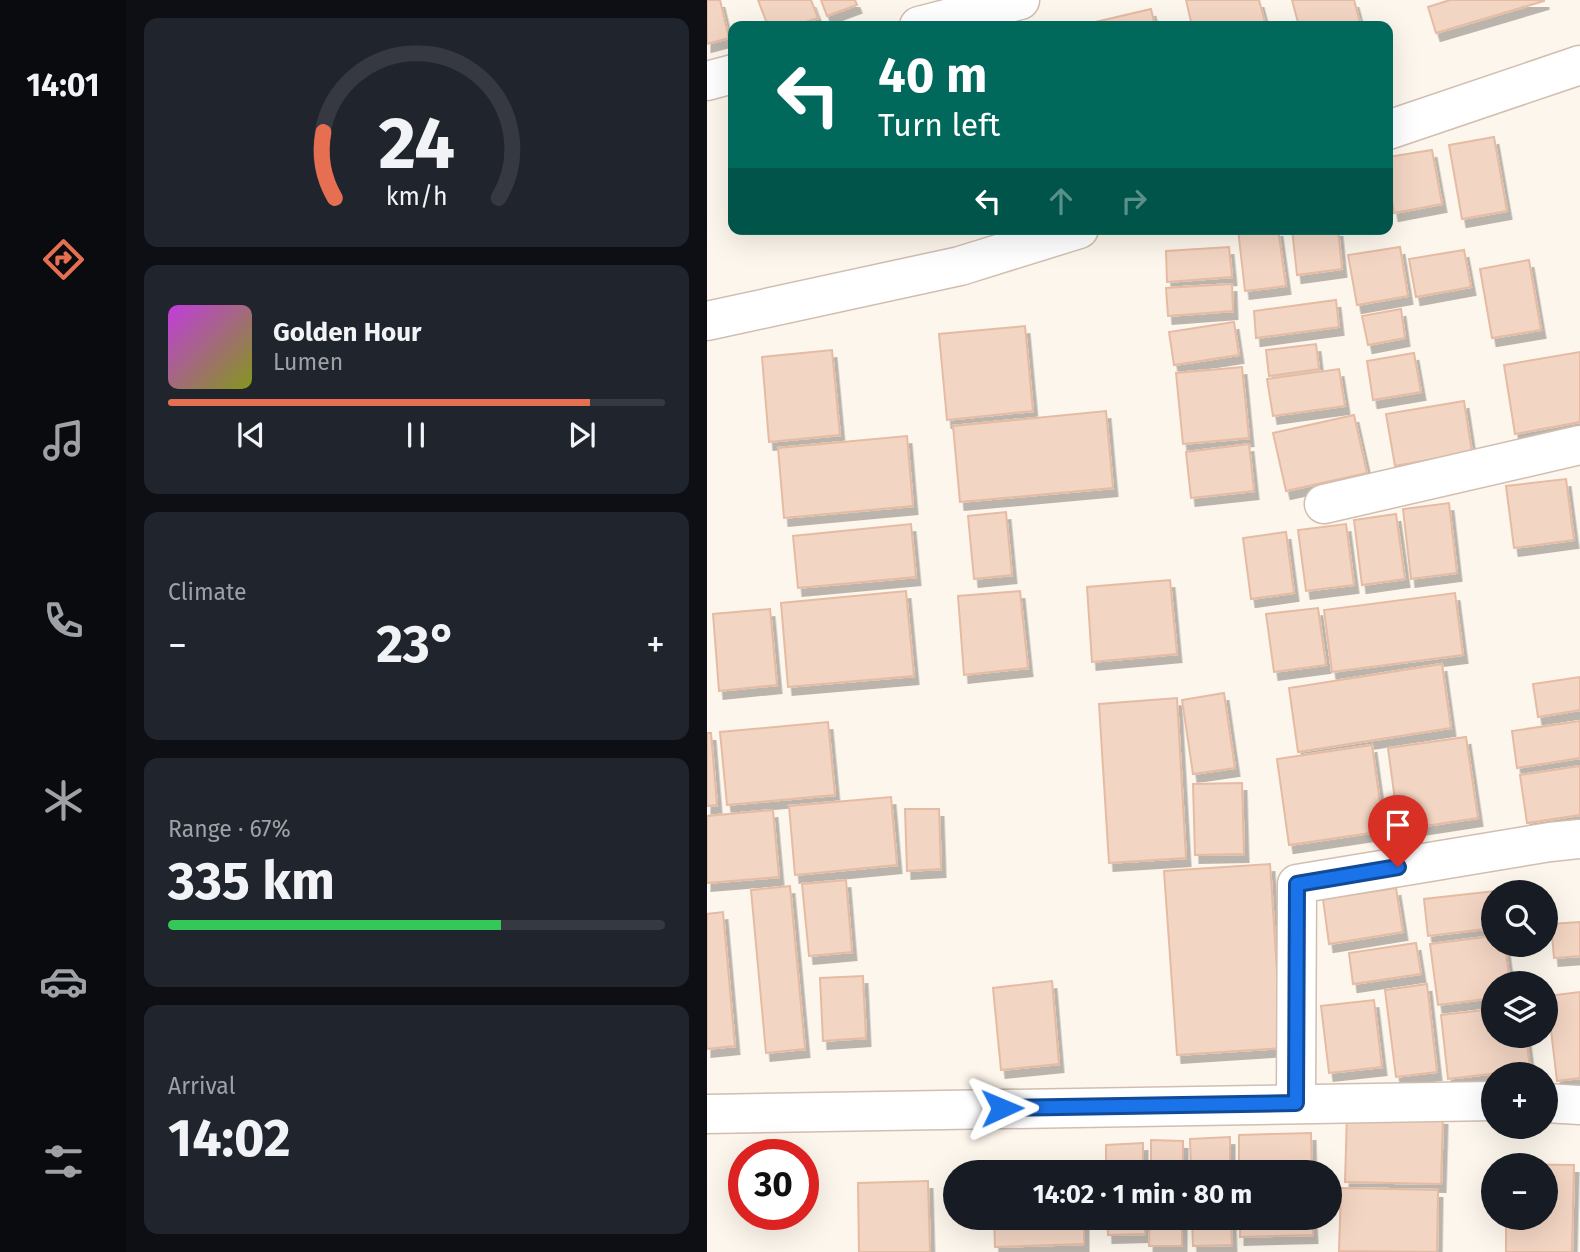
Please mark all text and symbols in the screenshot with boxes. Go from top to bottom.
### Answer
text: 40 m [878,46,987,105]
icon: left [763,49,854,140]
text: 14:01 [26,66,100,104]
text: 24 [378,101,455,188]
text: Turn left [878,106,1000,144]
text: km/h [386,182,447,212]
icon: left [969,182,1007,220]
icon: ahead [1042,182,1080,220]
icon: right [1115,182,1153,220]
icon: directions [39,235,88,284]
text: Golden Hour [273,317,421,348]
text: Lumen [273,348,343,376]
icon: music [39,416,88,465]
icon: previous [232,416,270,454]
icon: pause [397,416,435,454]
icon: next [563,416,601,454]
text: Climate [168,578,247,606]
icon: phone [39,596,88,645]
text: 23° [376,613,457,676]
text: − [168,622,187,668]
text: + [646,622,665,668]
icon: climate [39,776,88,825]
pin [1368,795,1428,867]
icon: arrive [1379,806,1417,844]
text: Range · 67% [168,815,291,843]
text: 335 km [168,850,335,913]
map controls [1481,880,1558,1230]
button: search [1481,880,1558,957]
icon: car [39,957,88,1006]
button: layers [1481,971,1558,1048]
button: + [1481,1062,1558,1139]
position arrow [965,1071,1039,1145]
text: Arrival [168,1072,235,1100]
text: 14:02 [168,1107,291,1170]
icon: filters [39,1137,88,1186]
speed limit sign: 30 [728,1139,819,1230]
button: − [1481,1153,1558,1230]
text: 14:02 · 1 min · 80 m [1033,1179,1252,1210]

